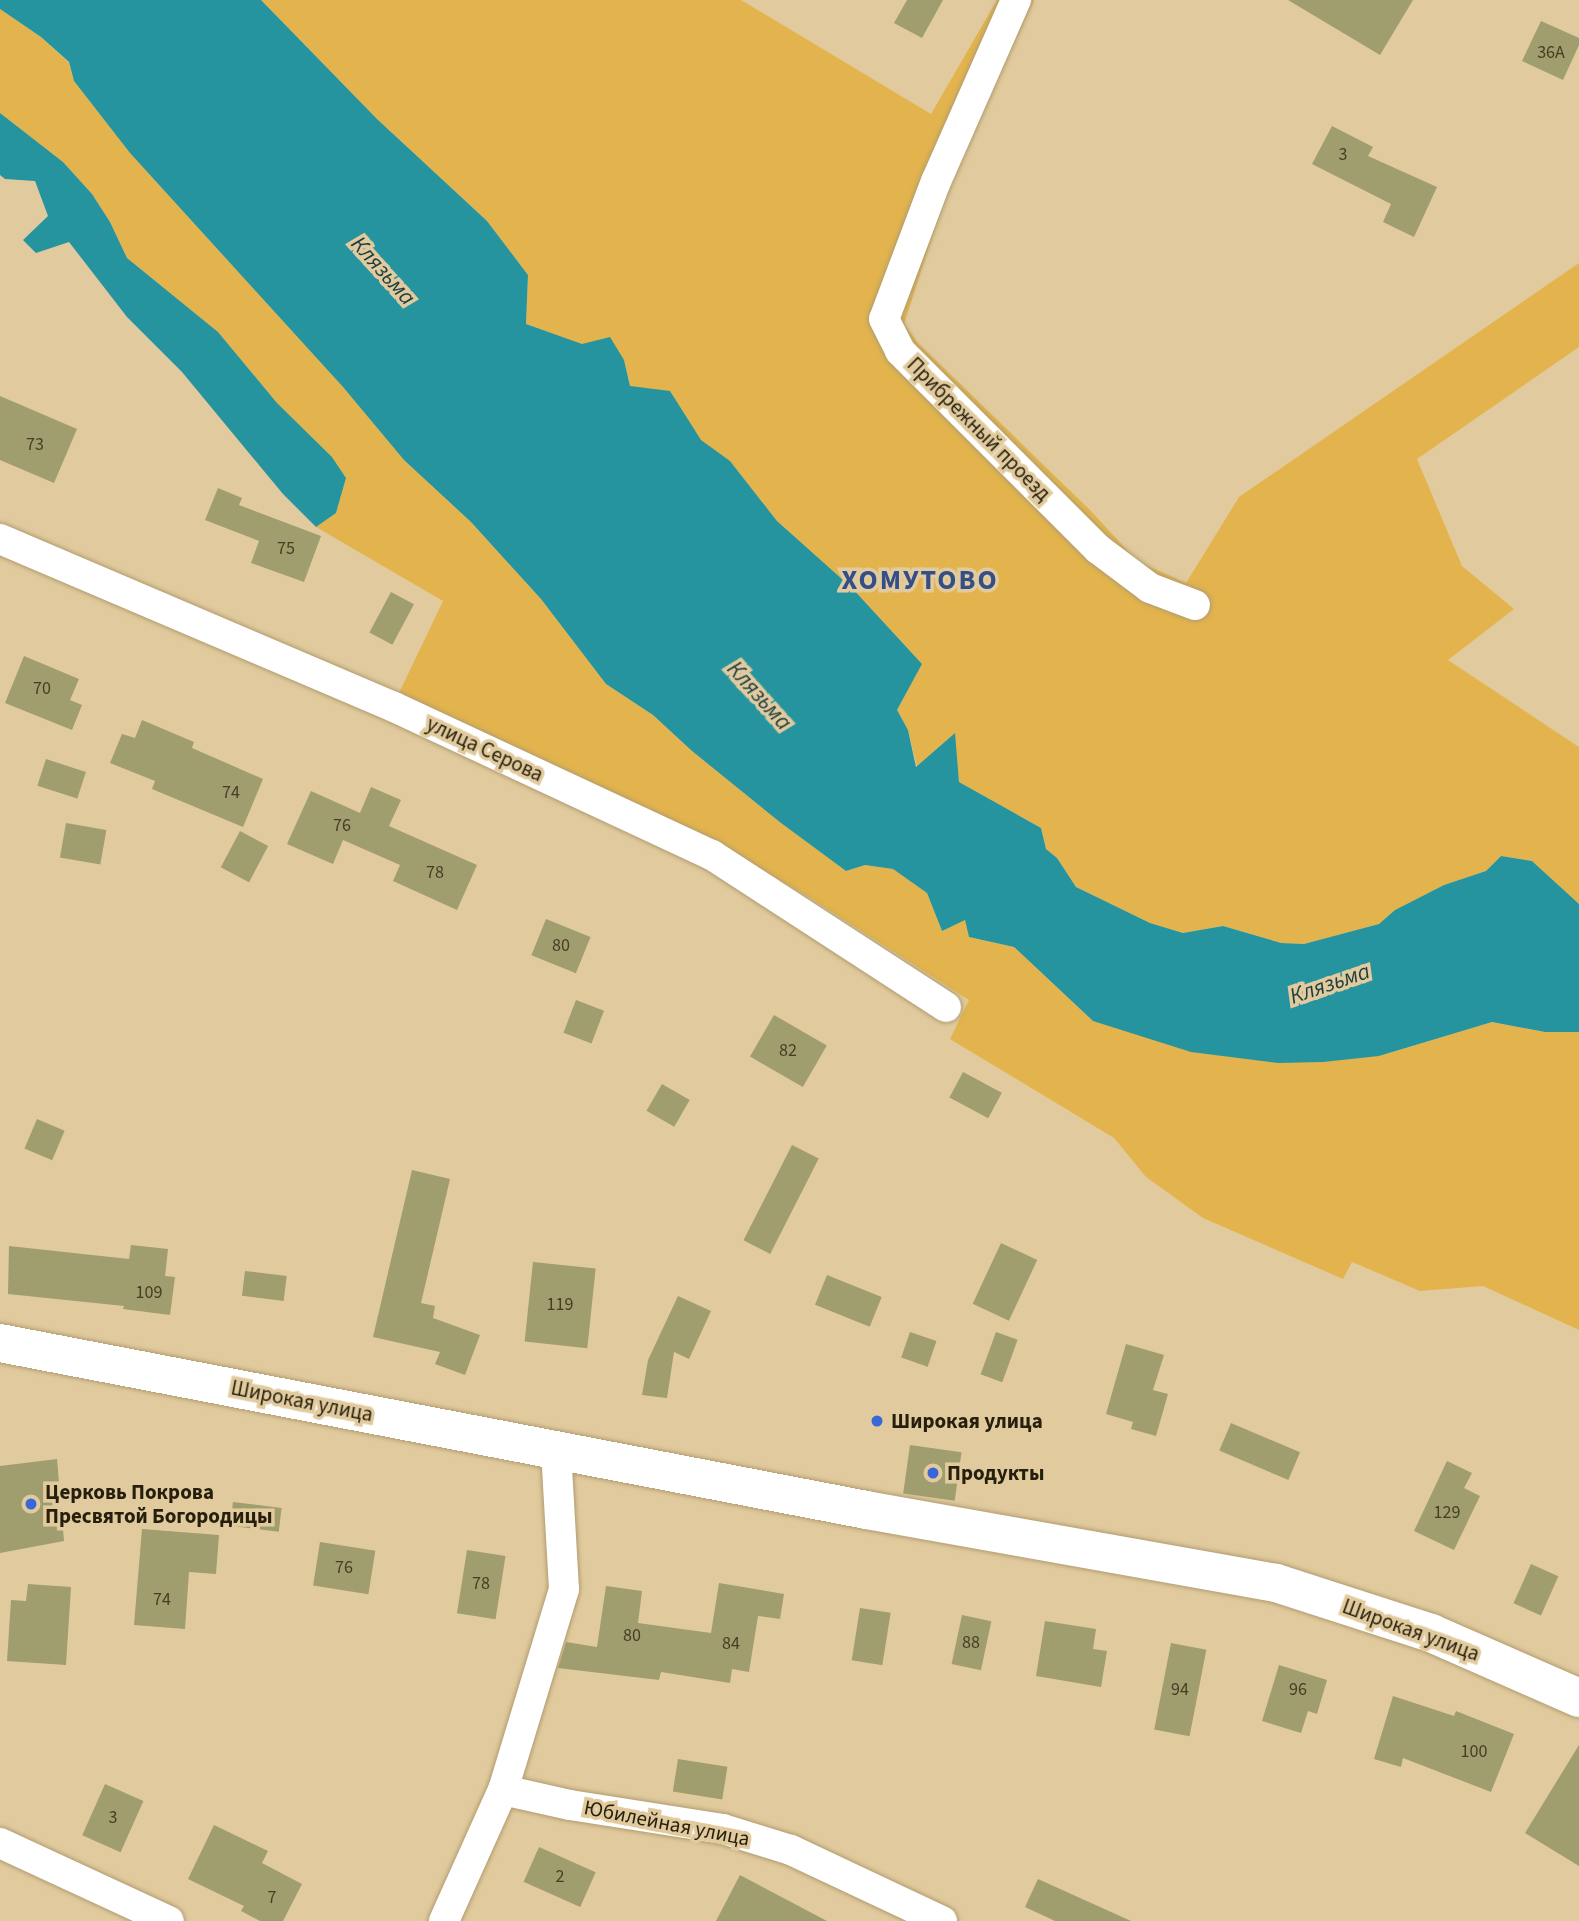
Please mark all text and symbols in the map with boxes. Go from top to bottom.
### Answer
house number: 36А [1537,42,1565,64]
house number: 3 [1339,144,1347,166]
water label: Клязьма [345,231,421,311]
street label: Прибрежный проезд [902,352,1056,506]
house number: 73 [26,434,44,456]
house number: 75 [277,538,295,560]
district label: ХОМУТОВО [842,563,998,597]
water label: Клязьма [721,656,797,736]
house number: 70 [33,678,51,700]
street label: улица Серова [423,711,547,787]
house number: 74 [222,782,240,804]
house number: 76 [333,815,351,837]
house number: 78 [426,862,444,884]
house number: 80 [552,935,570,957]
water label: Клязьма [1286,957,1374,1011]
house number: 82 [779,1040,797,1062]
house number: 109 [136,1282,162,1304]
house number: 119 [547,1294,573,1316]
street label: Широкая улица [229,1375,375,1427]
place label: Широкая улица [891,1408,1043,1434]
marker: Широкая улица [869,1413,885,1429]
place label: Продукты [947,1460,1044,1486]
marker: Продукты [925,1465,941,1481]
place label: Церковь Покрова Пресвятой Богородицы [45,1479,273,1529]
marker: Церковь Покрова Пресвятой Богородицы [23,1496,39,1512]
house number: 129 [1434,1502,1460,1524]
house number: 76 [335,1557,353,1579]
house number: 78 [472,1573,490,1595]
house number: 74 [153,1589,171,1611]
street label: Широкая улица [1339,1594,1483,1666]
house number: 80 [623,1625,641,1647]
house number: 88 [962,1632,980,1654]
house number: 84 [722,1633,740,1655]
house number: 94 [1171,1679,1189,1701]
house number: 96 [1289,1679,1307,1701]
house number: 100 [1461,1741,1487,1763]
street label: Юбилейная улица [582,1795,752,1851]
house number: 3 [109,1807,117,1829]
house number: 2 [556,1866,564,1888]
house number: 7 [268,1887,276,1909]

